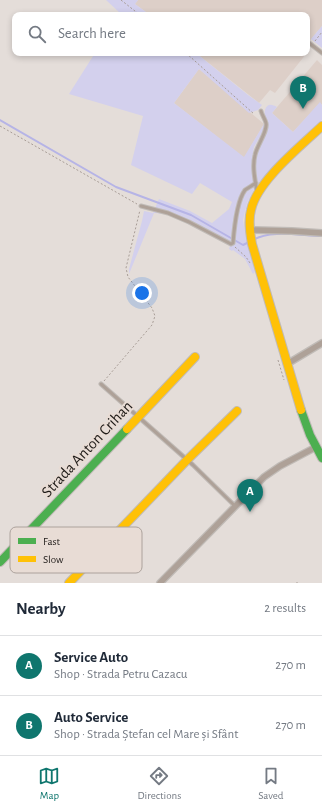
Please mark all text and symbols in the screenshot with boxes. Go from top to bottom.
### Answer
search box [12,12,310,56]
icon: search [26,23,48,45]
text: Search here [58,26,126,41]
pin: B [290,76,316,109]
your location [132,283,152,303]
street label: Strada Anton Crihan [39,398,135,500]
pin: A [237,479,263,512]
legend [10,527,142,573]
text: Fast [43,536,61,547]
text: Slow [43,554,64,565]
text: Nearby [16,600,66,617]
text: 2 results [264,602,306,615]
text: Service Auto [54,650,128,665]
text: A [25,659,33,672]
text: 270 m [275,659,306,672]
text: Shop · Strada Petru Cazacu [54,668,187,681]
text: Auto Service [54,710,128,725]
text: B [25,719,33,732]
text: 270 m [275,719,306,732]
text: Shop · Strada Ștefan cel Mare și Sfânt [54,728,238,741]
tab: Map [38,765,60,802]
tab: Directions [137,765,181,802]
tab: Saved [258,765,283,802]

